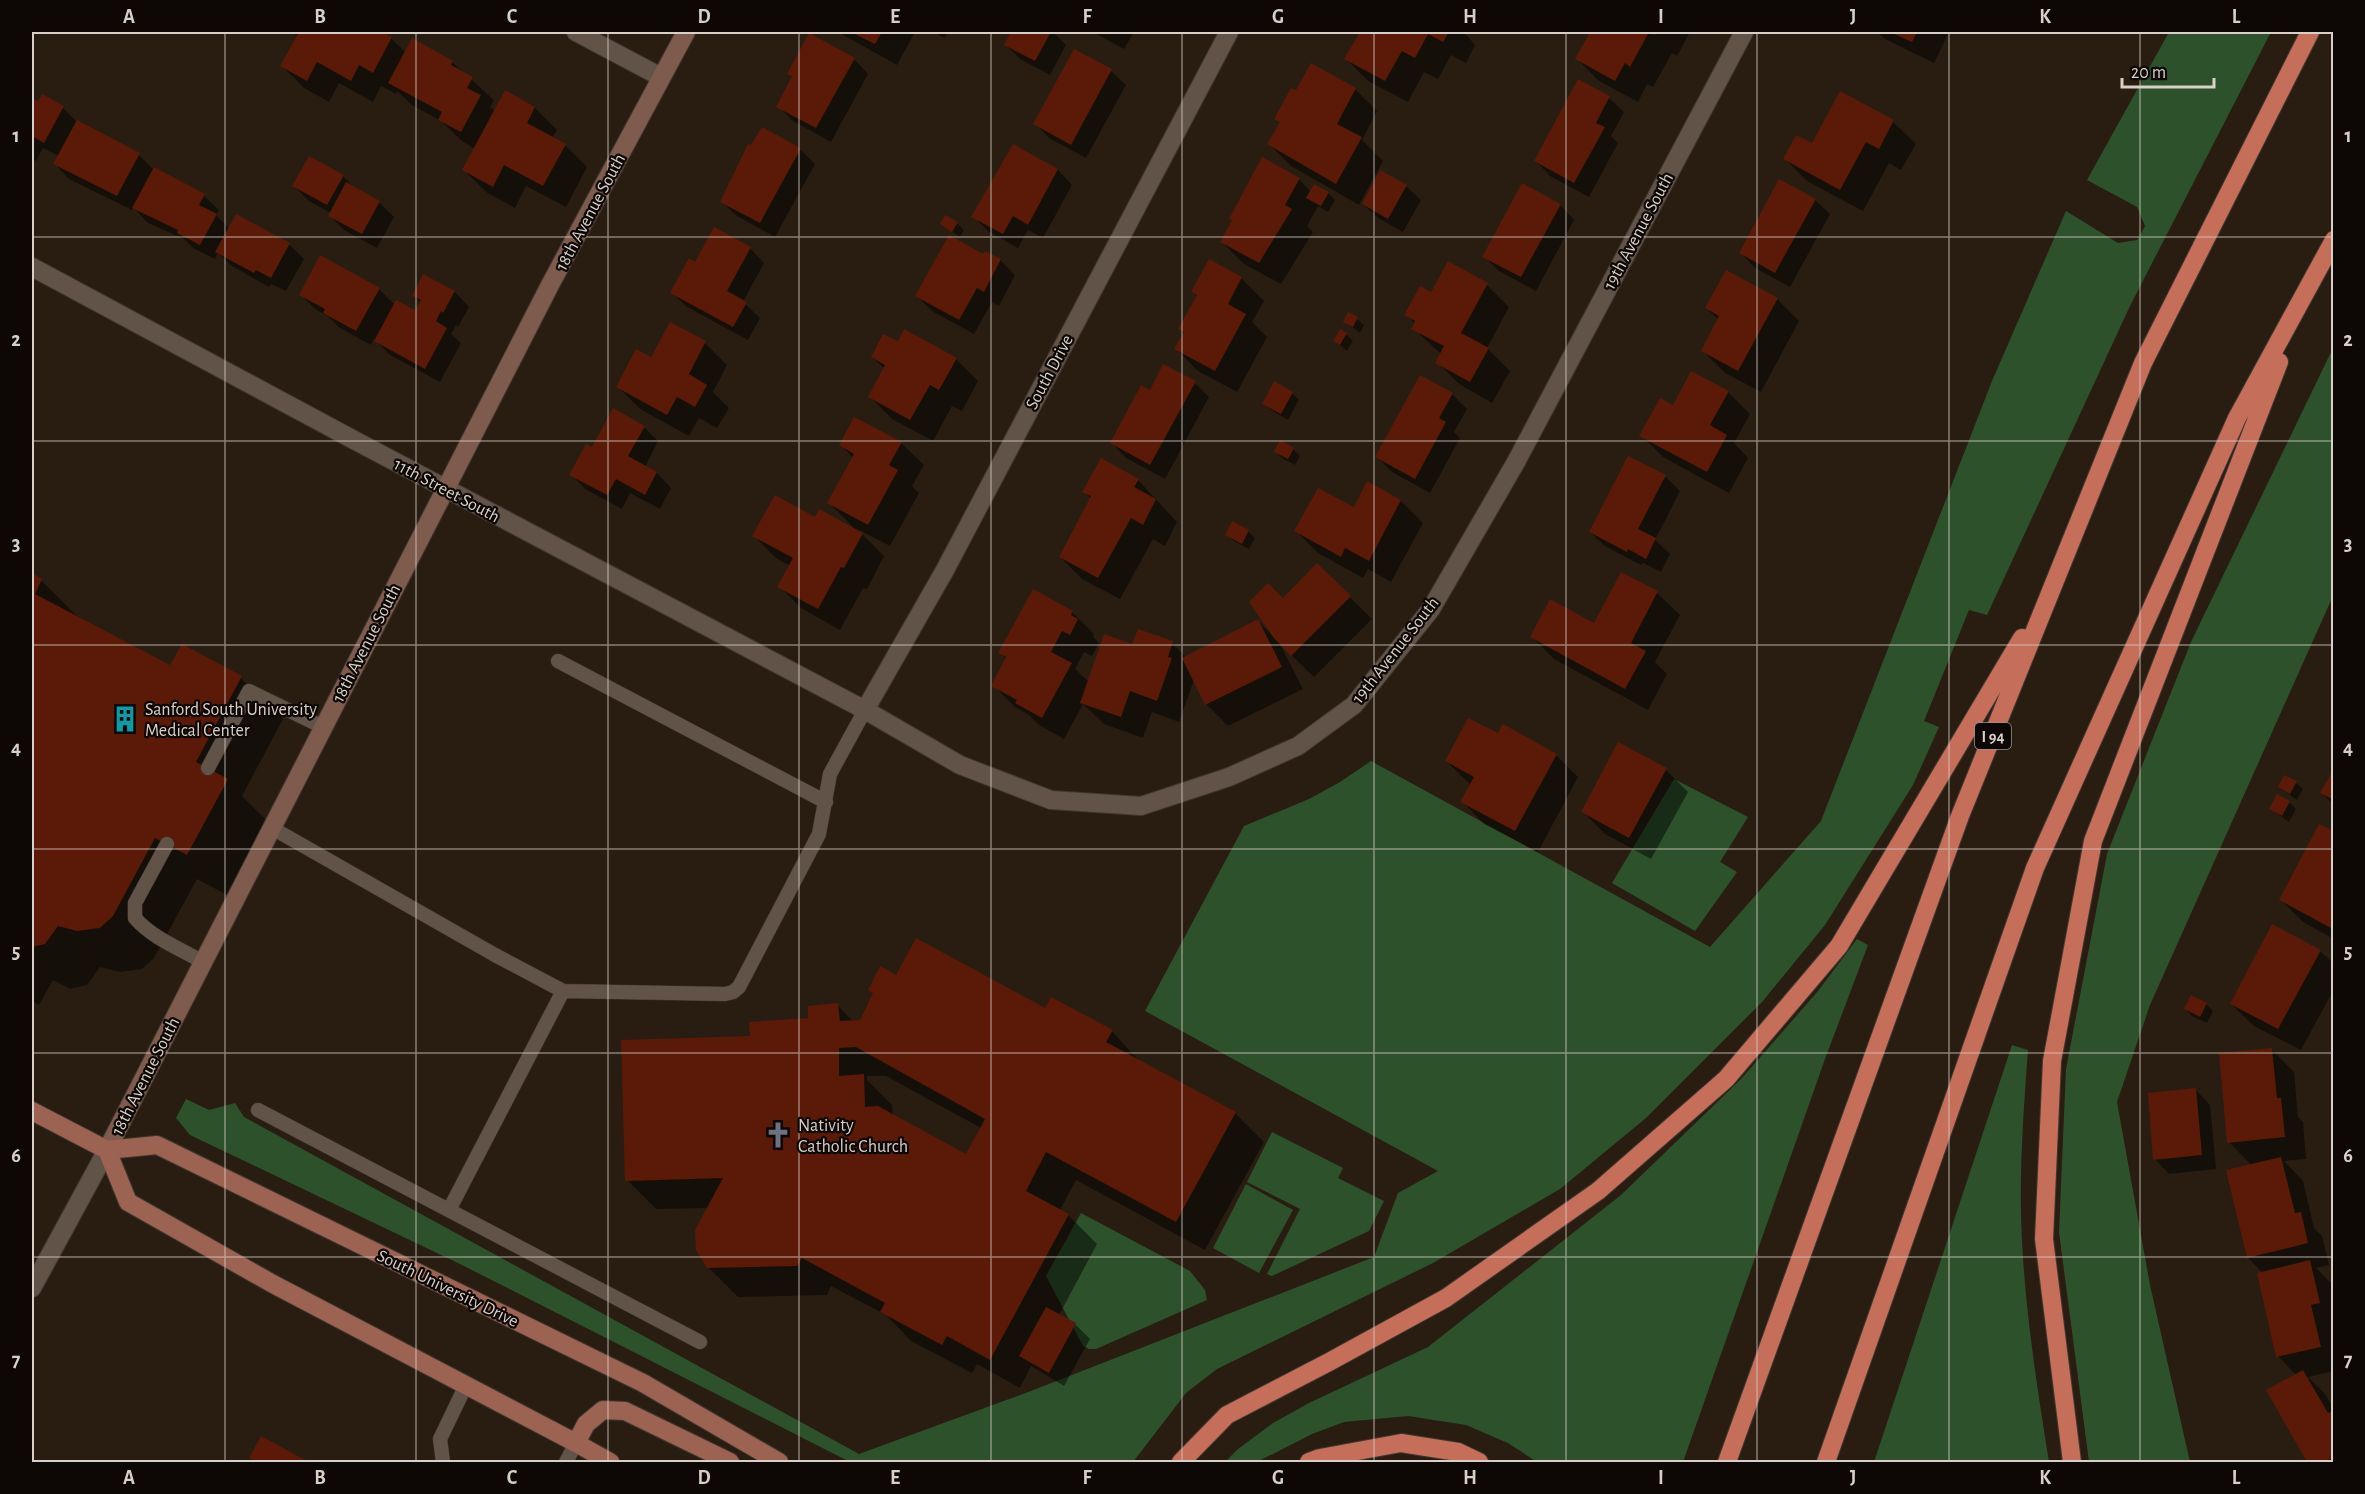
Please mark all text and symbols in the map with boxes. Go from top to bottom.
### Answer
text: A [123,7,135,27]
text: B [314,7,326,27]
text: C [507,7,518,27]
text: D [697,7,711,27]
text: E [890,7,900,27]
text: F [1082,7,1092,27]
text: G [1272,7,1284,27]
text: H [1463,7,1477,27]
text: I [1658,7,1664,27]
text: J [1850,7,1856,27]
text: K [2039,7,2051,27]
text: L [2232,7,2241,27]
scale bar [2122,51,2214,89]
text: 20 m [2131,64,2166,82]
text: 1 [12,126,20,146]
text: 1 [2344,126,2352,146]
street label: 18th Avenue South [553,151,629,274]
street label: 19th Avenue South [1601,170,1677,293]
text: 2 [11,330,21,350]
text: 2 [2343,330,2353,350]
street label: South Drive [1023,332,1077,413]
street label: 11th Street South [391,455,502,526]
text: 3 [12,534,20,554]
text: 3 [2344,534,2352,554]
street label: 18th Avenue South [329,582,404,705]
street label: 19th Avenue South [1349,594,1443,707]
place label: Sanford South University Medical Center [145,701,317,740]
building icon: Sanford South University Medical Center [110,704,140,734]
road number: I 94 [1975,723,2011,749]
text: 4 [11,738,21,758]
text: 4 [2343,738,2353,758]
text: 5 [12,942,20,962]
text: 5 [2344,942,2352,962]
street label: 18th Avenue South [108,1015,183,1138]
place label: Nativity Catholic Church [798,1117,908,1156]
church icon: Nativity Catholic Church [763,1120,793,1150]
text: 6 [11,1146,21,1166]
text: 6 [2343,1146,2353,1166]
street label: South University Drive [374,1247,521,1331]
text: 7 [12,1350,21,1370]
text: 7 [2344,1350,2353,1370]
text: A [123,1468,135,1488]
text: B [314,1468,326,1488]
text: C [507,1468,518,1488]
text: D [697,1468,711,1488]
text: E [890,1468,900,1488]
text: F [1082,1468,1092,1488]
text: G [1272,1468,1284,1488]
text: H [1463,1468,1477,1488]
text: I [1658,1468,1664,1488]
text: J [1850,1468,1856,1488]
text: K [2039,1468,2051,1488]
text: L [2232,1468,2241,1488]

